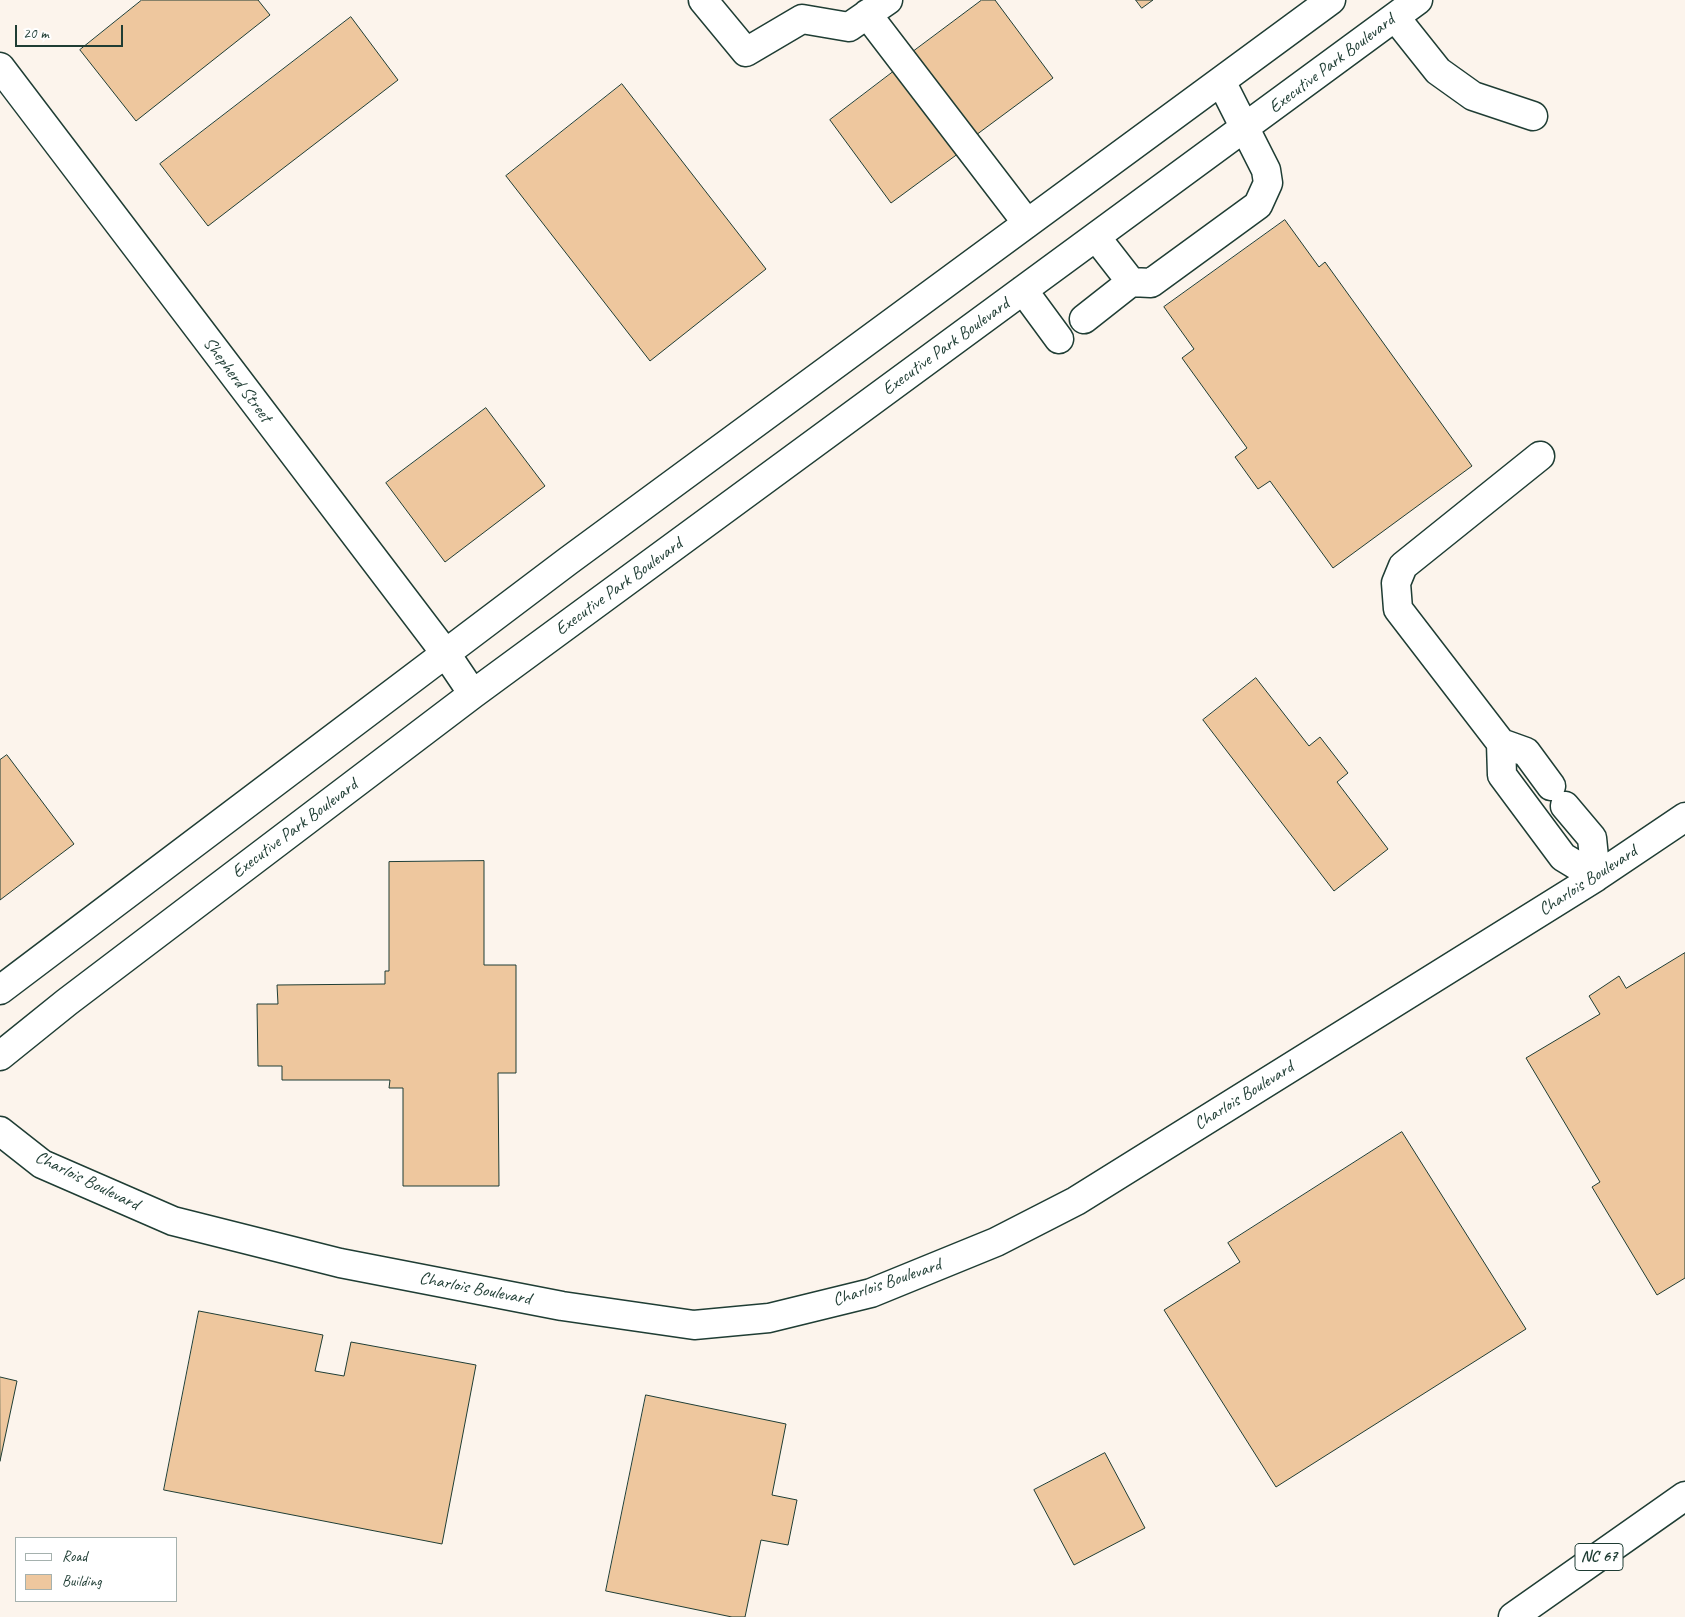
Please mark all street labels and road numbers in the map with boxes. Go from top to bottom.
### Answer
street label: Executive Park Boulevard [1265,10,1399,118]
street label: Executive Park Boulevard [878,294,1014,400]
street label: Shepherd Street [198,333,276,427]
street label: Executive Park Boulevard [551,534,687,640]
street label: Executive Park Boulevard [228,775,362,883]
street label: Charlois Boulevard [1535,841,1641,921]
street label: Charlois Boulevard [1190,1057,1298,1135]
street label: Charlois Boulevard [31,1147,143,1215]
street label: Charlois Boulevard [830,1254,944,1312]
street label: Charlois Boulevard [417,1268,533,1310]
road number: NC 67 [1575,1544,1623,1570]

